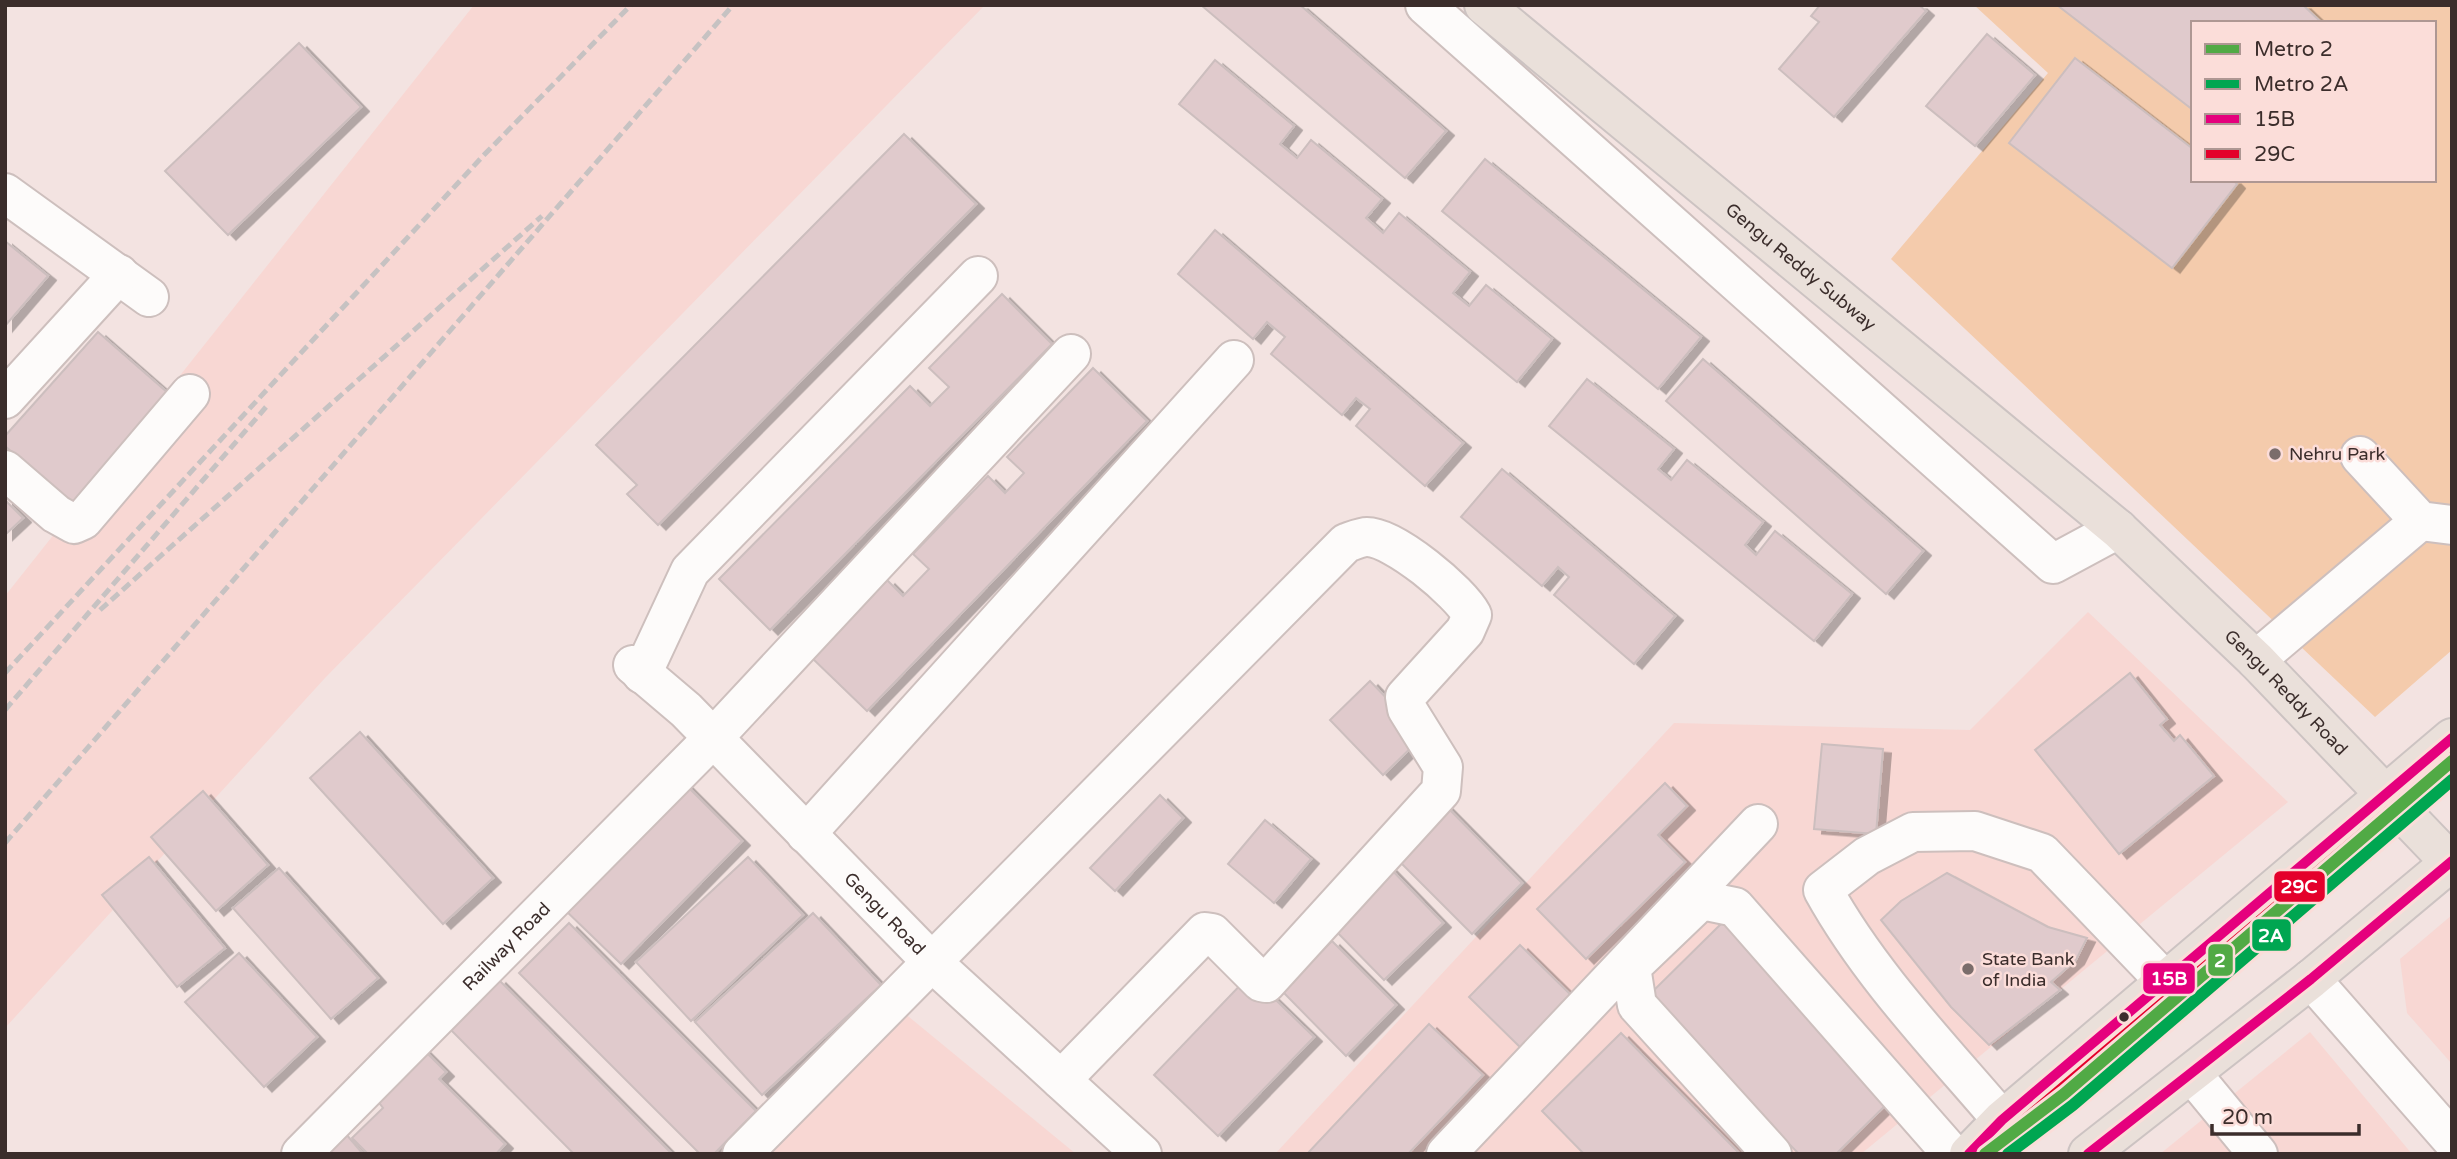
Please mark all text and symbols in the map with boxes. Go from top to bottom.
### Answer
legend [2191,21,2436,182]
text: Metro 2 [2254,37,2333,62]
text: Metro 2A [2254,72,2349,97]
text: 15B [2254,107,2295,132]
text: 29C [2254,142,2295,167]
street label: Gengu Reddy Subway [1721,198,1881,336]
place label: Nehru Park [2289,443,2386,465]
marker: Nehru Park [2267,446,2283,462]
street label: Gengu Reddy Road [2220,625,2352,760]
street label: Gengu Road [839,868,930,960]
line badge: 29C [2273,870,2326,903]
text: 29C [2280,876,2318,898]
street label: Railway Road [458,898,555,995]
line badge: 2A [2251,918,2292,952]
text: 2A [2258,925,2284,947]
line badge: 2 [2207,943,2234,977]
place label: State Bank of India [1982,948,2075,991]
text: 2 [2214,950,2226,972]
marker: State Bank of India [1960,961,1976,977]
line badge: 15B [2142,962,2196,995]
text: 15B [2150,968,2188,990]
unlabelled marker [2117,1010,2131,1024]
scale bar [2212,1092,2359,1136]
text: 20 m [2222,1105,2273,1130]

